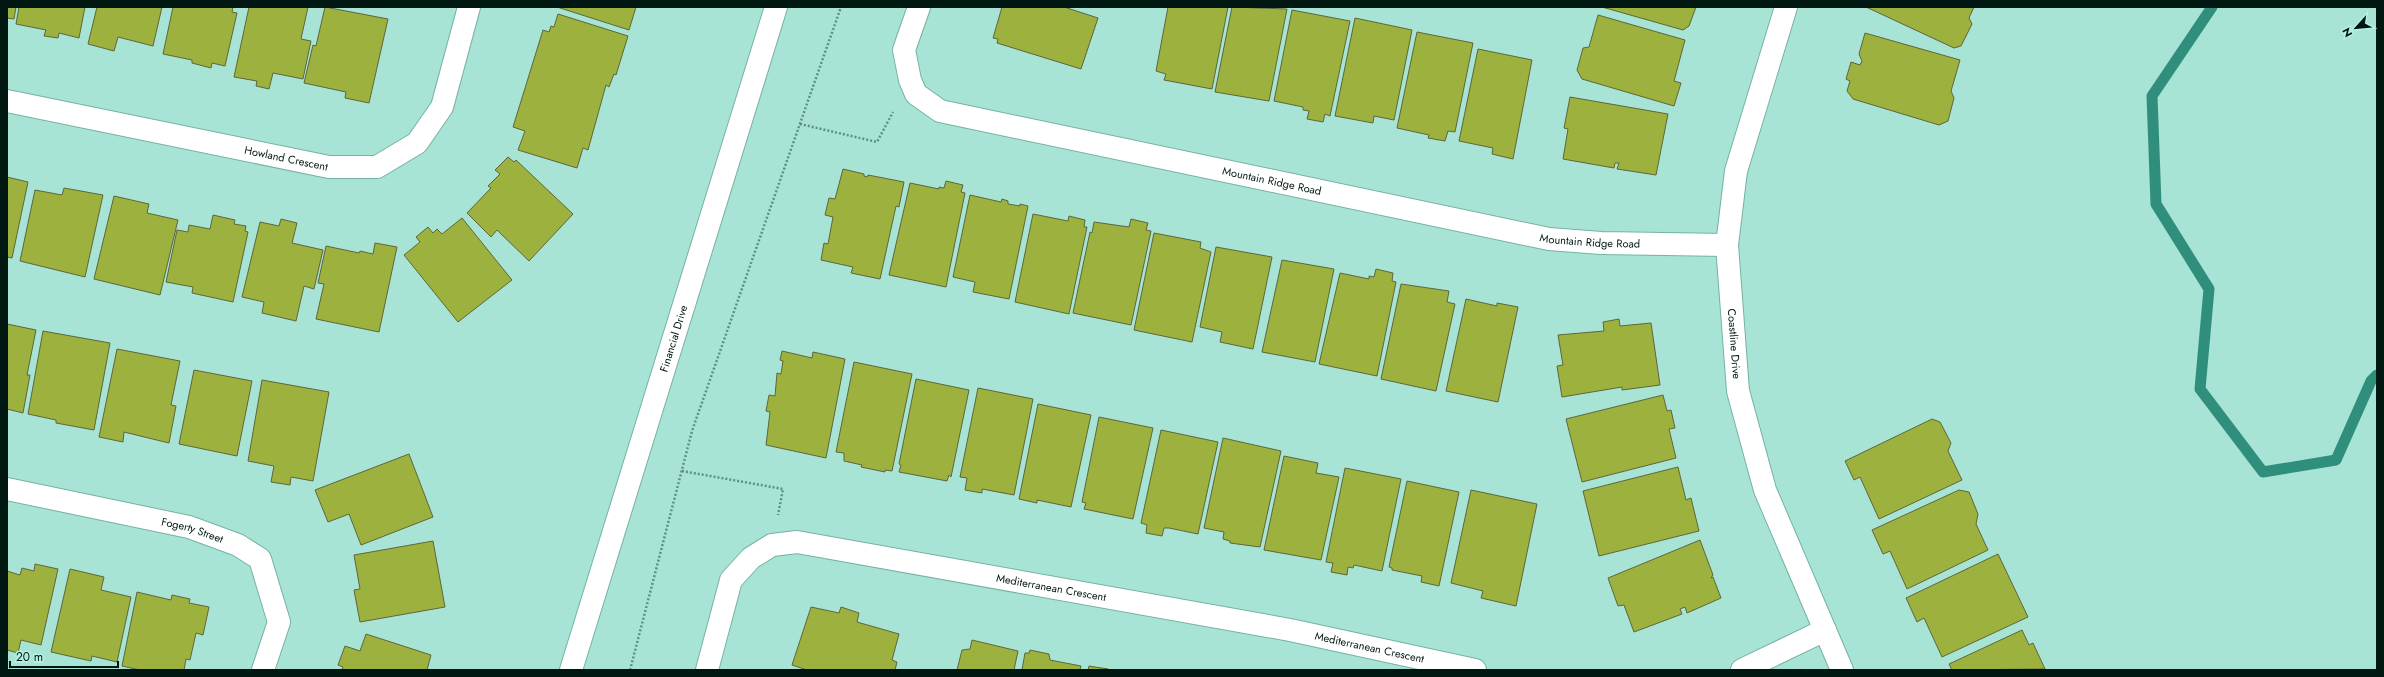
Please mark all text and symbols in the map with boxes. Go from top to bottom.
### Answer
north arrow [2336,8,2376,48]
text: N [2338,25,2356,40]
street label: Howland Crescent [243,142,330,175]
street label: Mountain Ridge Road [1221,163,1323,199]
street label: Mountain Ridge Road [1538,229,1640,252]
street label: Financial Drive [656,303,691,374]
street label: Coastline Drive [1724,308,1745,380]
street label: Fogerty Street [160,513,226,547]
street label: Mediterranean Crescent [995,570,1108,605]
street label: Mediterranean Crescent [1313,628,1426,667]
scale bar [10,643,118,669]
text: 20 m [16,648,43,666]

